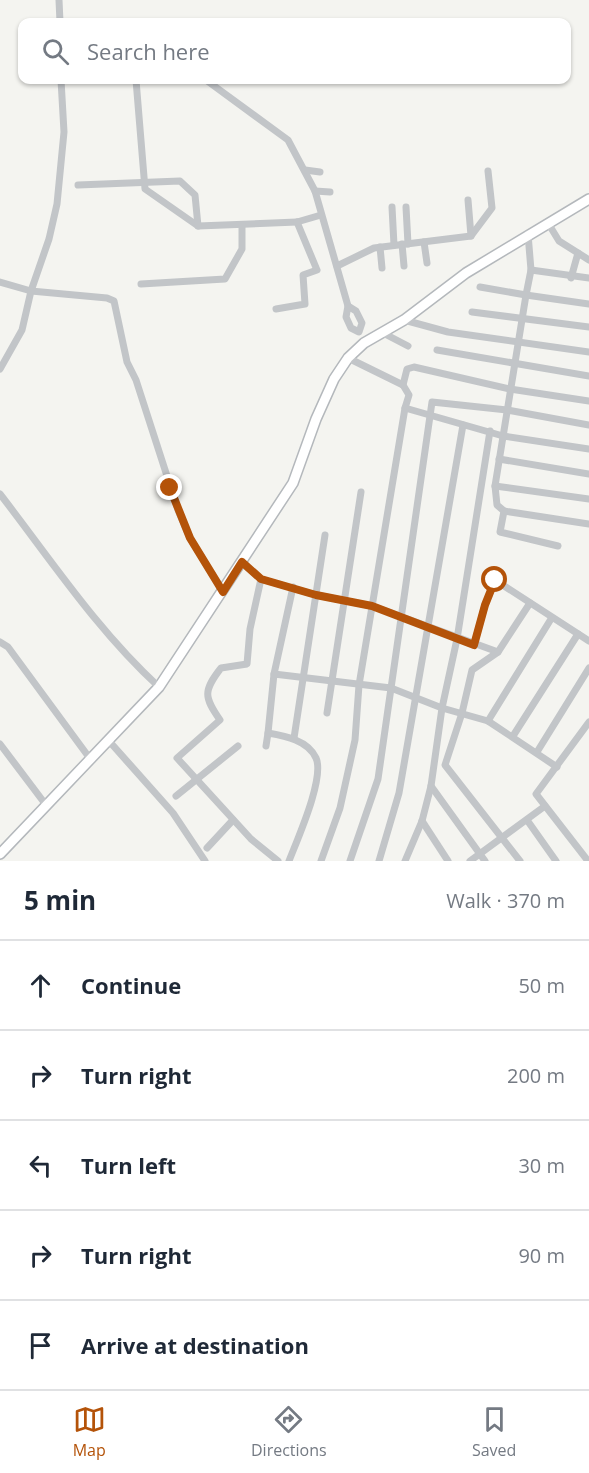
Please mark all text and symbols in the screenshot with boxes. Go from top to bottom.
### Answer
search box [18,18,571,84]
icon: search [39,35,72,68]
text: Search here [87,36,210,66]
route end [156,474,182,500]
route start [481,566,507,592]
text: 5 min [24,882,96,918]
text: Walk · 370 m [446,887,565,914]
icon: ahead [24,969,57,1002]
text: Continue [81,970,181,1000]
text: 50 m [518,972,565,999]
icon: right [24,1059,57,1092]
text: Turn right [81,1060,192,1090]
text: 200 m [507,1062,565,1089]
icon: left [24,1149,57,1182]
text: Turn left [81,1150,176,1180]
text: 30 m [518,1152,565,1179]
icon: right [24,1239,57,1272]
text: Turn right [81,1240,192,1270]
text: 90 m [518,1242,565,1269]
icon: arrive [24,1329,57,1362]
text: Arrive at destination [81,1330,309,1360]
tab: Map [73,1403,106,1461]
tab: Directions [251,1403,327,1461]
tab: Saved [472,1403,516,1461]

